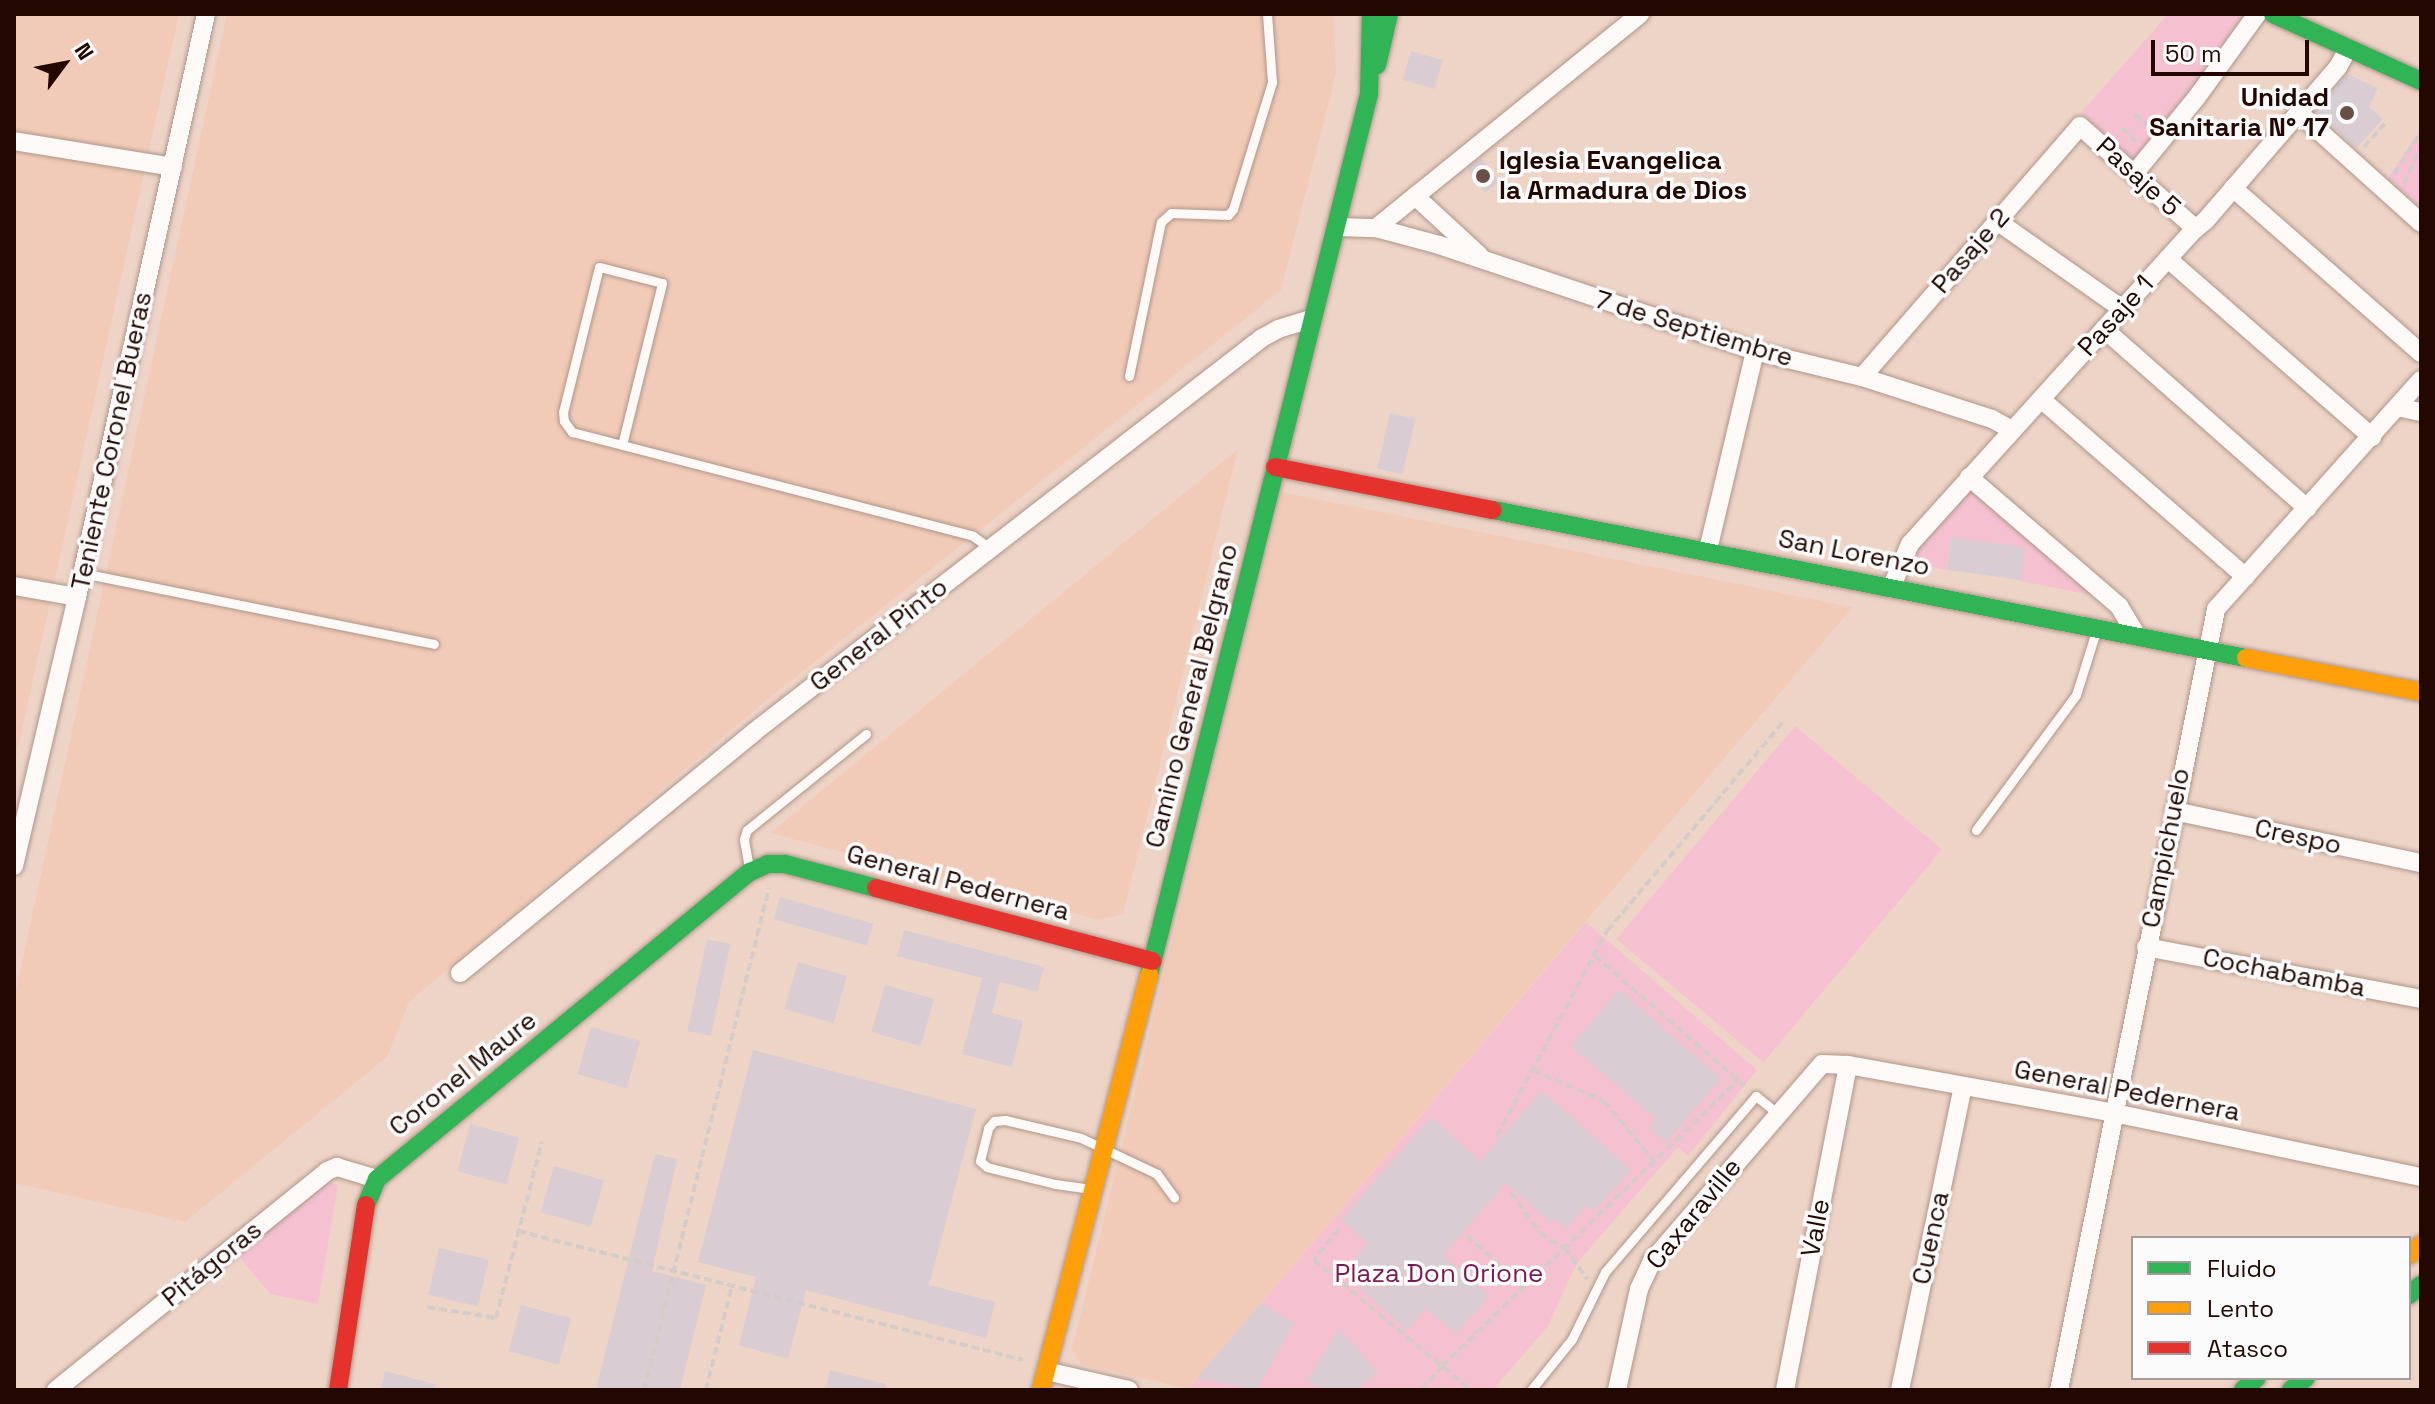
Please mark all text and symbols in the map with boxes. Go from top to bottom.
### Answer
north arrow [24,24,104,104]
scale bar [2155,24,2313,74]
text: N [69,38,100,65]
text: 50 m [2165,38,2222,69]
place label: Unidad Sanitaria N° 17 [2149,82,2329,144]
marker: Unidad Sanitaria N° 17 [2336,102,2358,124]
street label: Pasaje 5 [2089,131,2187,223]
place label: Iglesia Evangelica la Armadura de Dios [1499,145,1747,206]
marker: Iglesia Evangelica la Armadura de Dios [1474,167,1492,185]
street label: Pasaje 2 [1925,202,2017,300]
street label: Pasaje 1 [2072,269,2160,363]
street label: 7 de Septiembre [1591,284,1797,374]
street label: Teniente Coronel Bueras [65,289,159,593]
street label: San Lorenzo [1776,523,1932,583]
street label: Camino General Belgrano [1139,541,1245,851]
street label: General Pinto [804,571,954,699]
street label: Campichuelo [2135,765,2197,931]
street label: Crespo [2252,813,2344,861]
street label: General Pedernera [843,838,1073,928]
street label: Cochabamba [2200,942,2368,1004]
street label: Coronel Maure [383,1005,543,1143]
street label: General Pedernera [2011,1054,2243,1128]
street label: Caxaraville [1640,1152,1748,1276]
street label: Cuenca [1906,1189,1956,1287]
street label: Valle [1795,1196,1837,1260]
street label: Pitágoras [156,1214,268,1314]
legend [2131,1236,2411,1380]
text: Fluido [2207,1253,2277,1284]
park label: Plaza Don Orione [1335,1258,1543,1290]
text: Lento [2207,1293,2274,1324]
text: Atasco [2207,1333,2288,1364]

